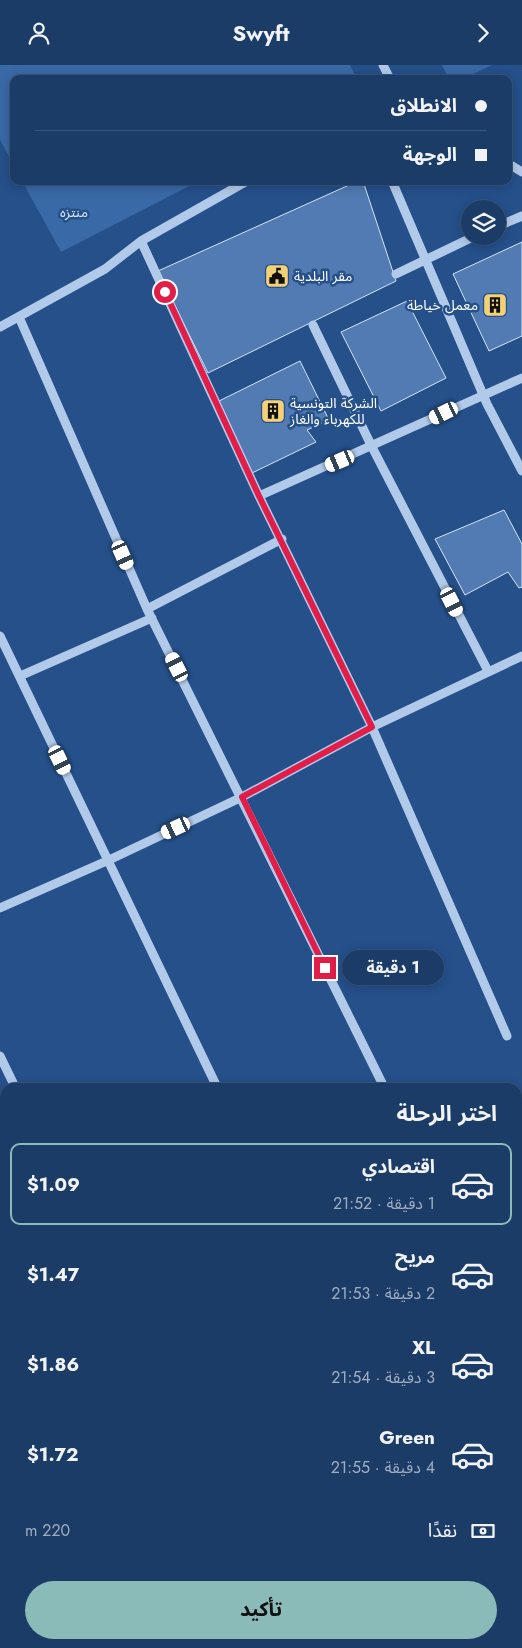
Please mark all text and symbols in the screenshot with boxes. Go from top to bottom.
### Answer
text: Swyft [232,17,290,49]
icon: person [25,19,53,47]
icon: forward [469,19,497,47]
text: الانطلاق [391,92,457,119]
text: الوجهة [403,141,457,168]
map controls [461,200,506,245]
button: layers [461,200,506,245]
park label: منتزه [60,202,88,222]
public building icon: مقر البلدية [264,263,290,289]
place label: مقر البلدية [294,266,352,286]
route start [154,281,176,303]
building icon: معمل خياطة [482,292,508,318]
place label: معمل خياطة [407,295,478,315]
place label: الشركة التونسية للكهرباء والغاز [289,393,377,429]
building icon: الشركة التونسية للكهرباء والغاز [260,398,286,424]
car [427,400,460,426]
car [323,448,356,474]
car [110,538,135,572]
car [438,585,465,619]
car [163,650,190,684]
car [46,743,73,777]
car [159,815,192,841]
callout: 1 دقيقة [342,951,445,985]
text: 1 دقيقة [366,956,420,979]
route end [314,957,336,979]
text: اختر الرحلة [396,1097,497,1129]
text: اقتصادي [362,1153,435,1180]
icon: car [450,1162,495,1207]
text: $1.09 [27,1171,80,1198]
text: 1 دقيقة · 21:52 [333,1192,435,1215]
text: مريح [395,1243,435,1270]
icon: car [450,1252,495,1297]
text: $1.47 [27,1261,79,1288]
text: 2 دقيقة · 21:53 [331,1282,435,1305]
text: XL [412,1334,435,1361]
icon: car [450,1342,495,1387]
text: $1.86 [27,1351,79,1378]
text: 3 دقيقة · 21:54 [331,1366,435,1389]
text: Green [379,1424,435,1451]
icon: car [450,1432,495,1477]
text: $1.72 [27,1441,79,1468]
text: 4 دقيقة · 21:55 [331,1456,435,1479]
text: نقدًا [428,1517,457,1544]
icon: cash [469,1517,497,1545]
text: 220 m [25,1519,70,1542]
button: تأكيد [25,1581,497,1639]

